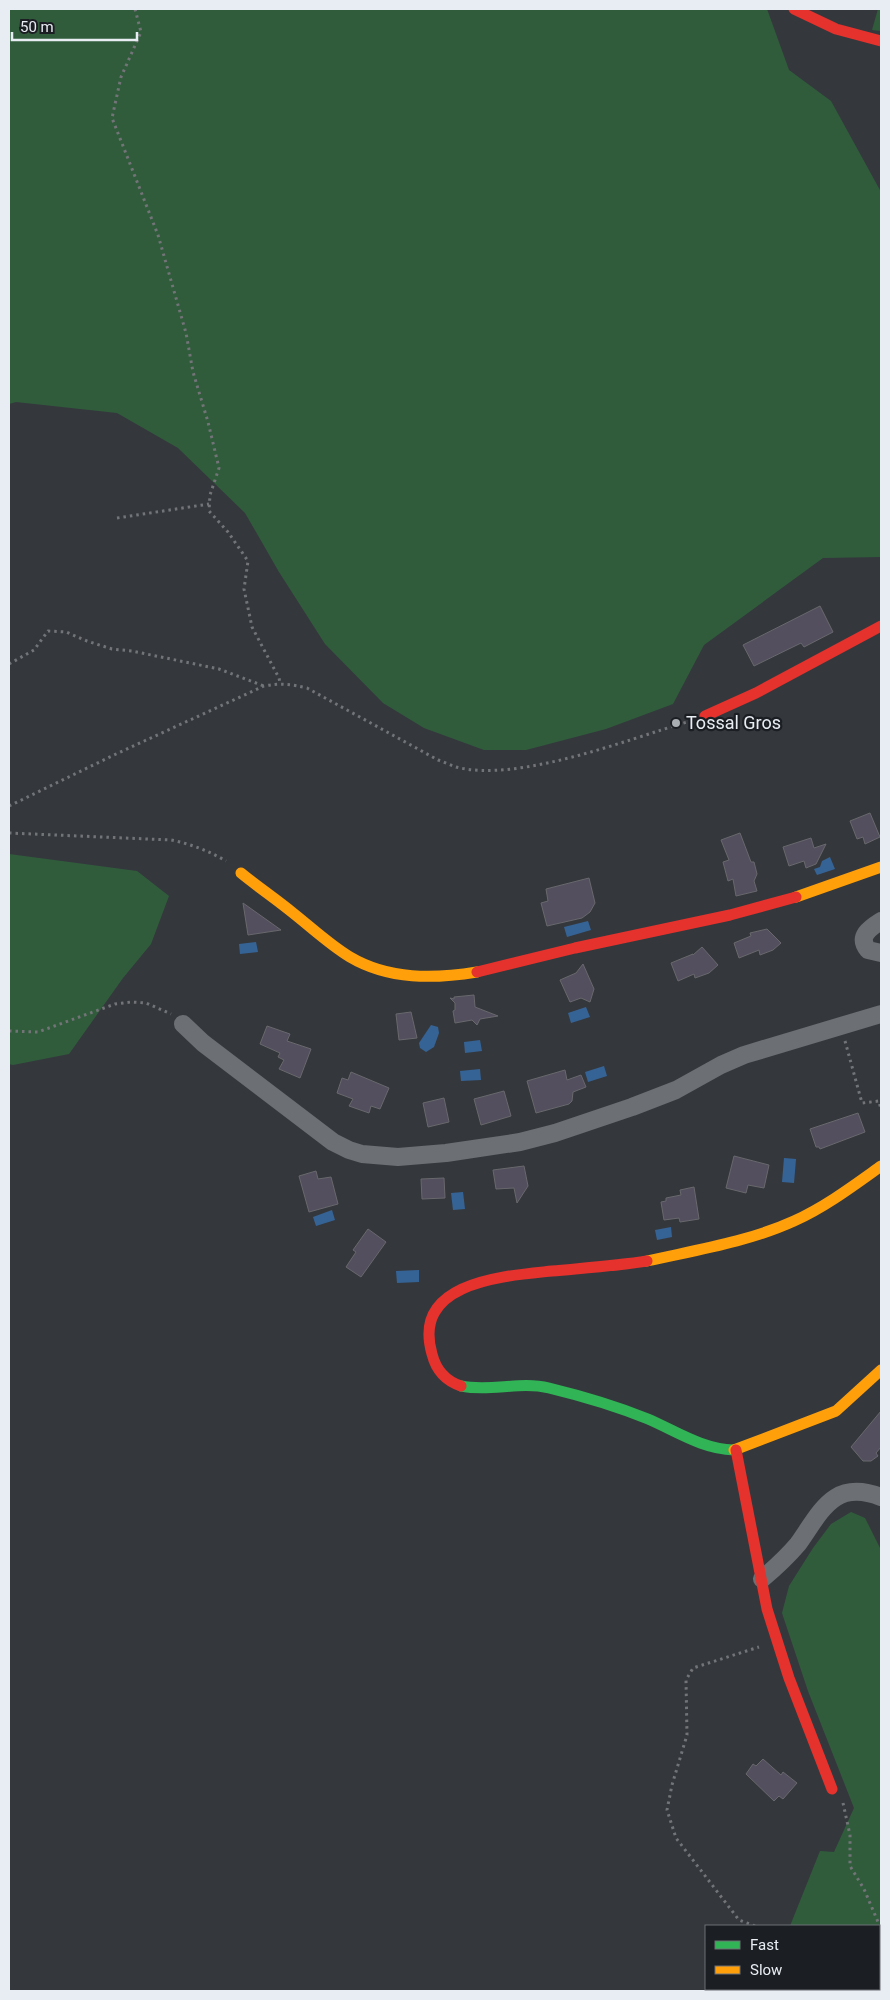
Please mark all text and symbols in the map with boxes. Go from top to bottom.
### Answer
scale bar [12,10,138,42]
text: 50 m [20,18,54,36]
place label: Tossal Gros [686,712,781,733]
marker: Tossal Gros [670,717,682,729]
legend [705,1925,880,1990]
text: Fast [750,1936,779,1954]
text: Slow [750,1961,782,1979]

